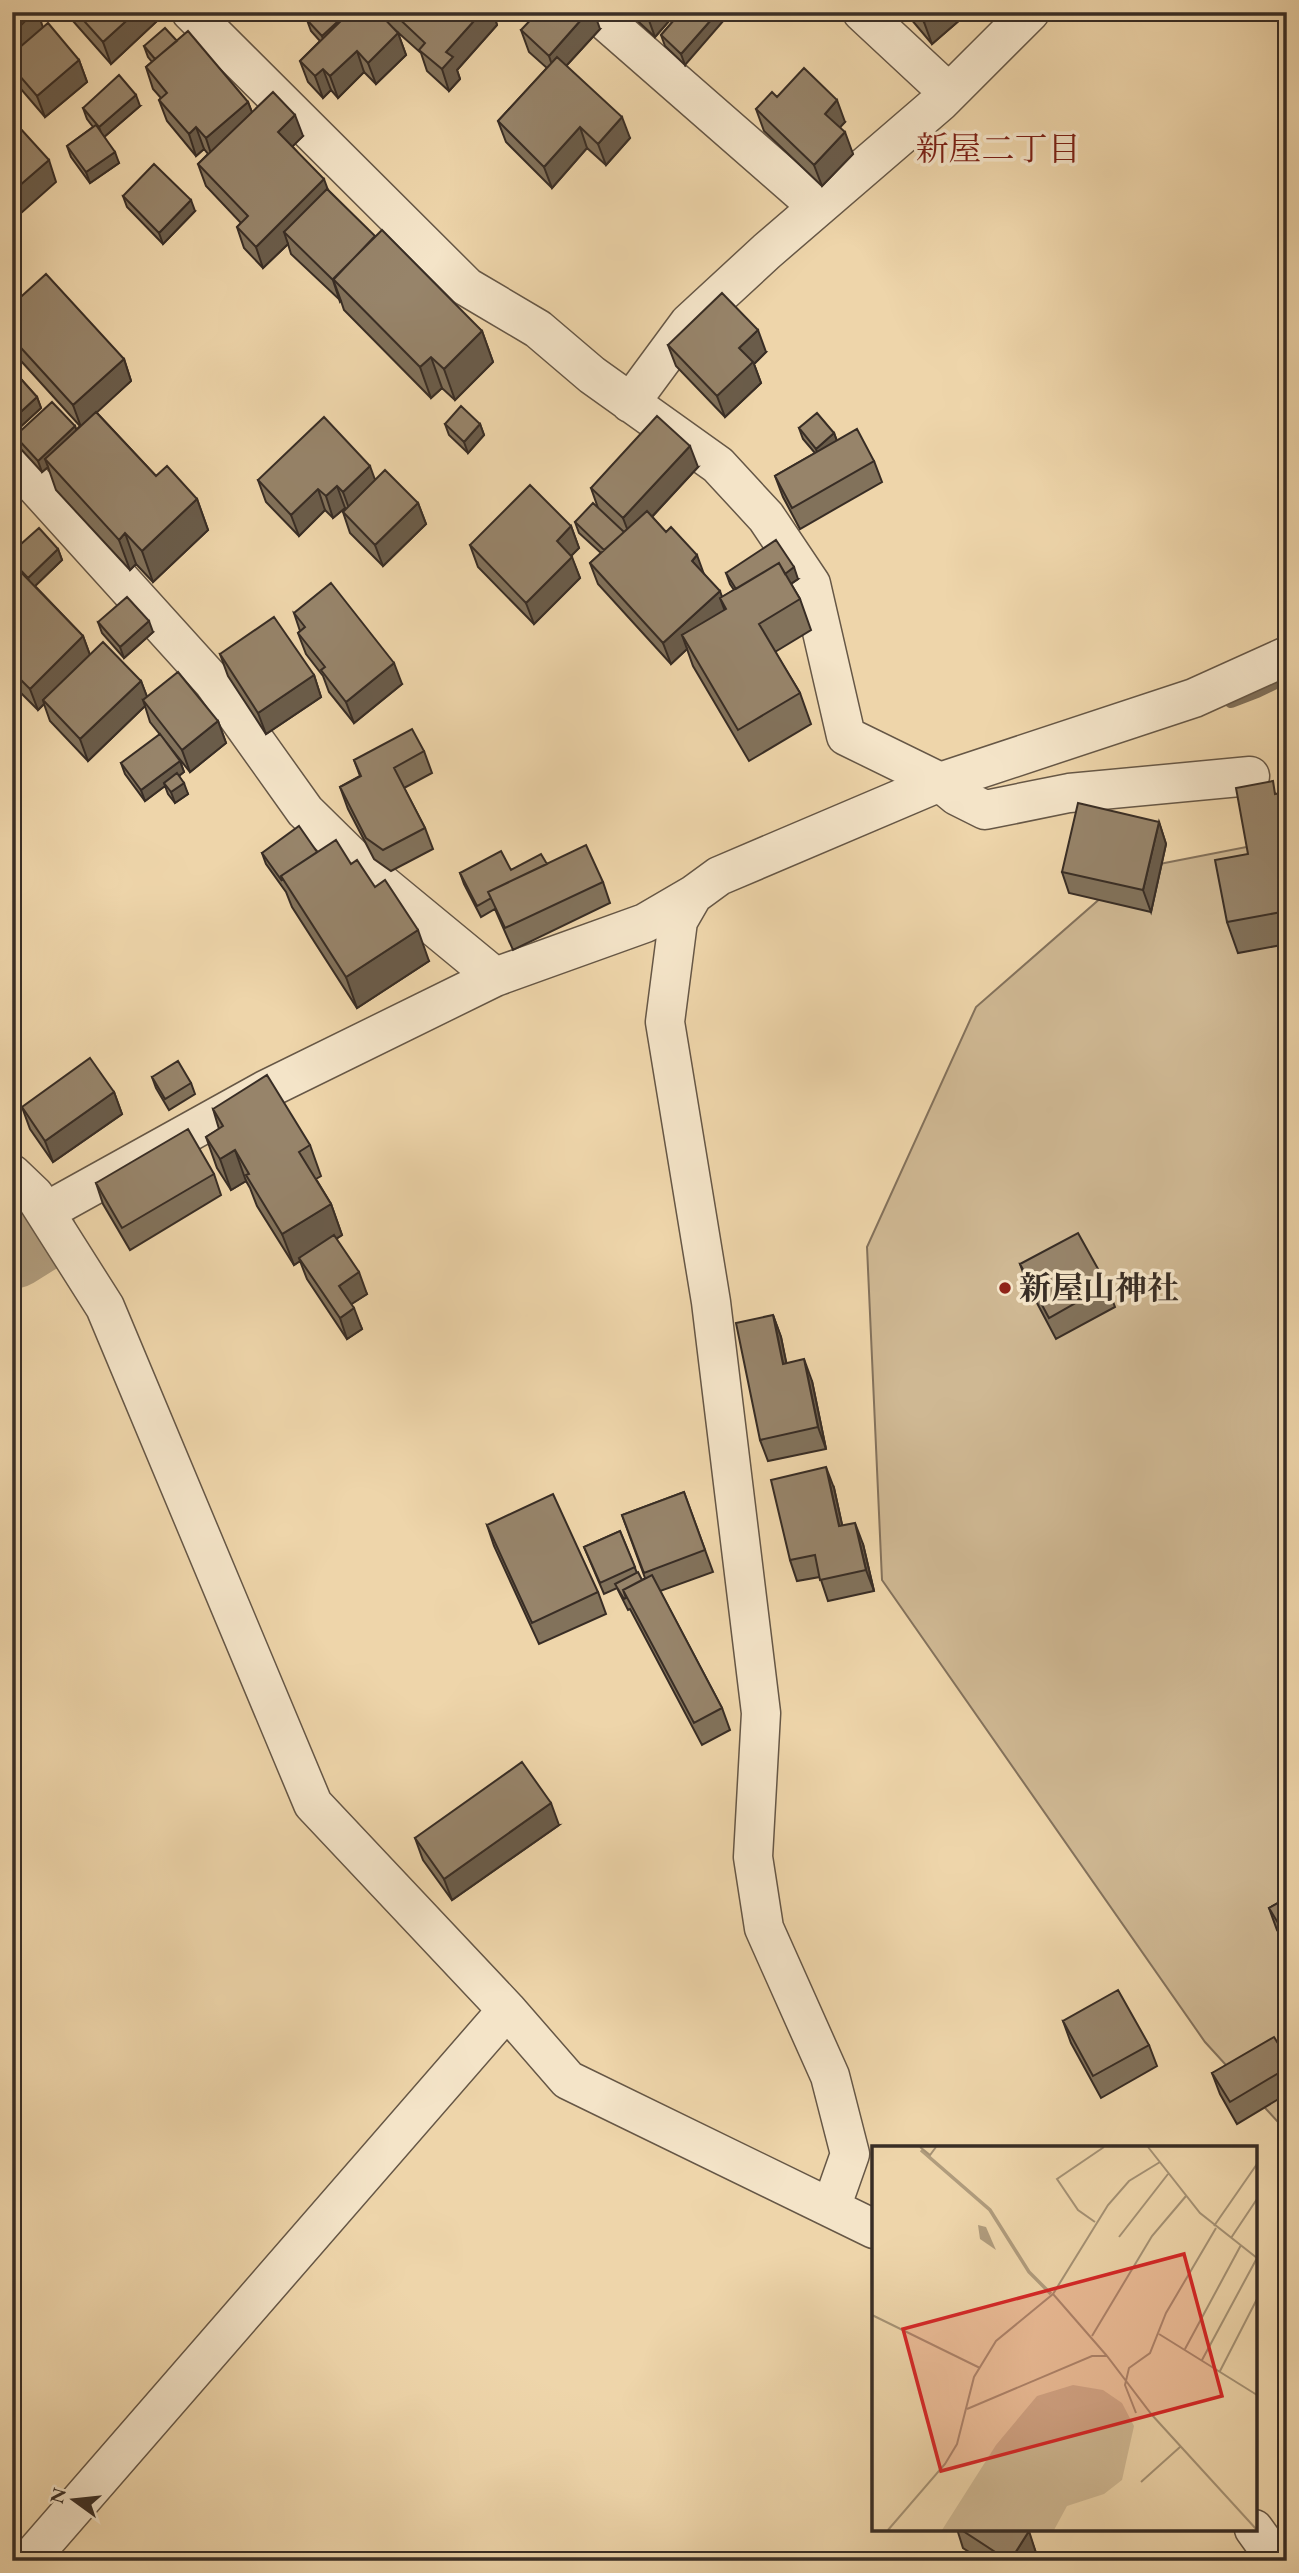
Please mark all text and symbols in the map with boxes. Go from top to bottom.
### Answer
district label: 新屋二丁目 [916,127,1081,170]
place label: 新屋山神社 [1019,1267,1179,1309]
marker: 新屋山神社 [997,1280,1013,1296]
inset map [872,2146,1257,2531]
north arrow [38,2464,108,2534]
text: N [44,2484,72,2506]

